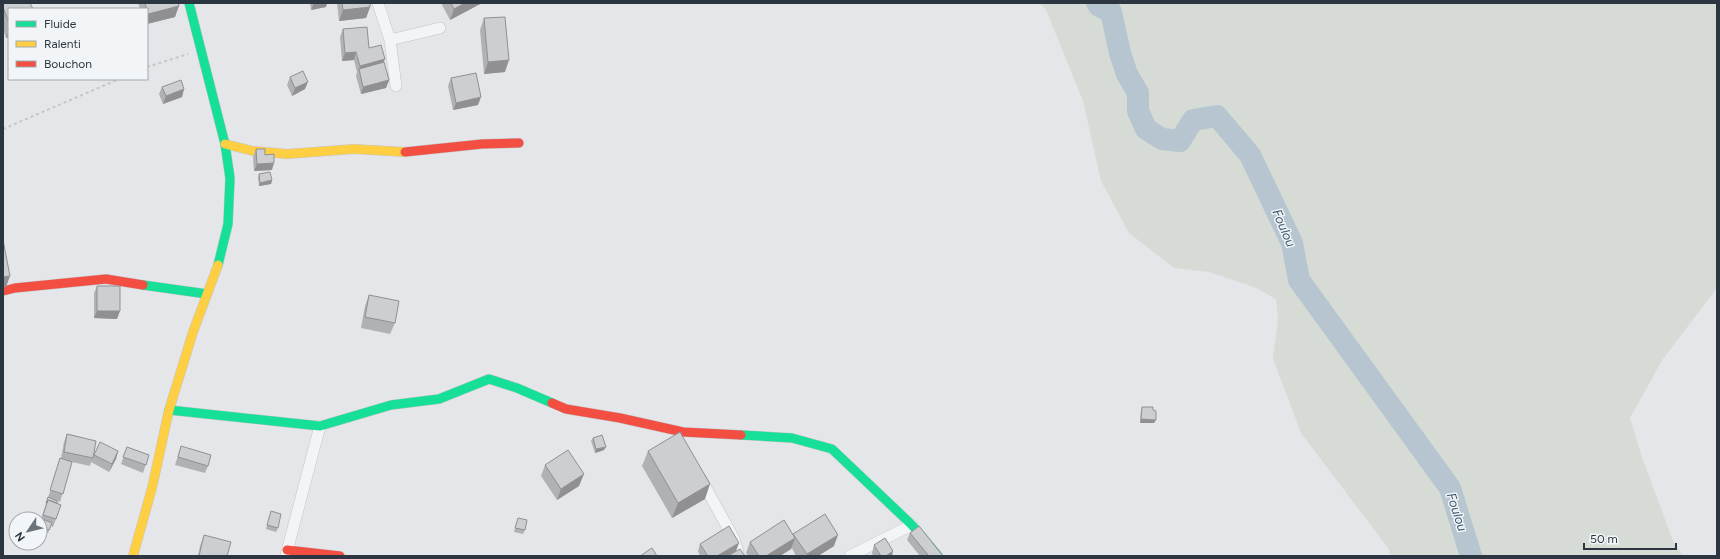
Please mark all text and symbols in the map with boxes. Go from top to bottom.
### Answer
legend [8,8,148,80]
text: Fluide [44,17,77,31]
text: Ralenti [44,37,81,51]
text: Bouchon [44,57,92,71]
water label: Foulou [1269,207,1299,249]
water label: Foulou [1444,491,1470,533]
north arrow [8,511,48,551]
scale bar [1584,525,1676,551]
text: N [12,529,28,544]
text: 50 m [1590,532,1618,546]

